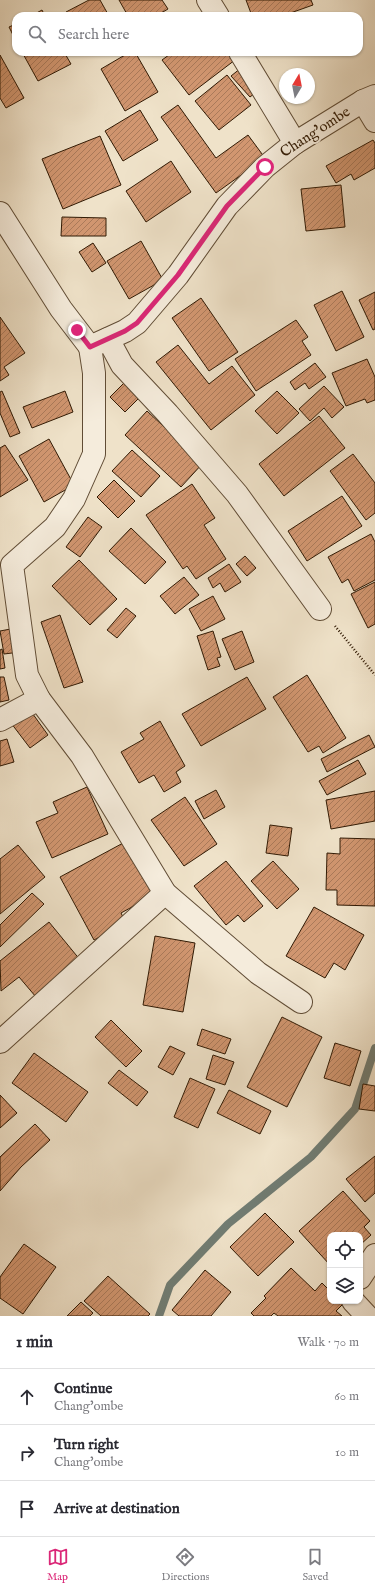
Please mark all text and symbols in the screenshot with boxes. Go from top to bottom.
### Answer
search box [12,12,363,56]
icon: search [26,23,48,45]
text: Search here [58,25,129,44]
north arrow [279,68,315,104]
street label: Chang'ombe [276,102,354,162]
route start [256,158,274,176]
route end [68,321,86,339]
map controls [327,1232,363,1304]
button: locate [327,1232,363,1268]
button: layers [327,1268,363,1304]
text: 1 min [16,1332,53,1353]
text: Walk · 70 m [297,1334,359,1351]
text: Continue [54,1379,112,1398]
icon: ahead [16,1386,38,1408]
text: 60 m [334,1388,359,1405]
text: Chang'ombe [54,1398,123,1415]
text: Turn right [54,1435,119,1454]
icon: right [16,1442,38,1464]
text: 10 m [335,1444,359,1461]
text: Chang'ombe [54,1454,123,1471]
icon: arrive [16,1498,38,1520]
text: Arrive at destination [54,1499,180,1518]
tab: Map [47,1546,69,1584]
tab: Directions [162,1546,209,1584]
tab: Saved [302,1546,328,1584]

